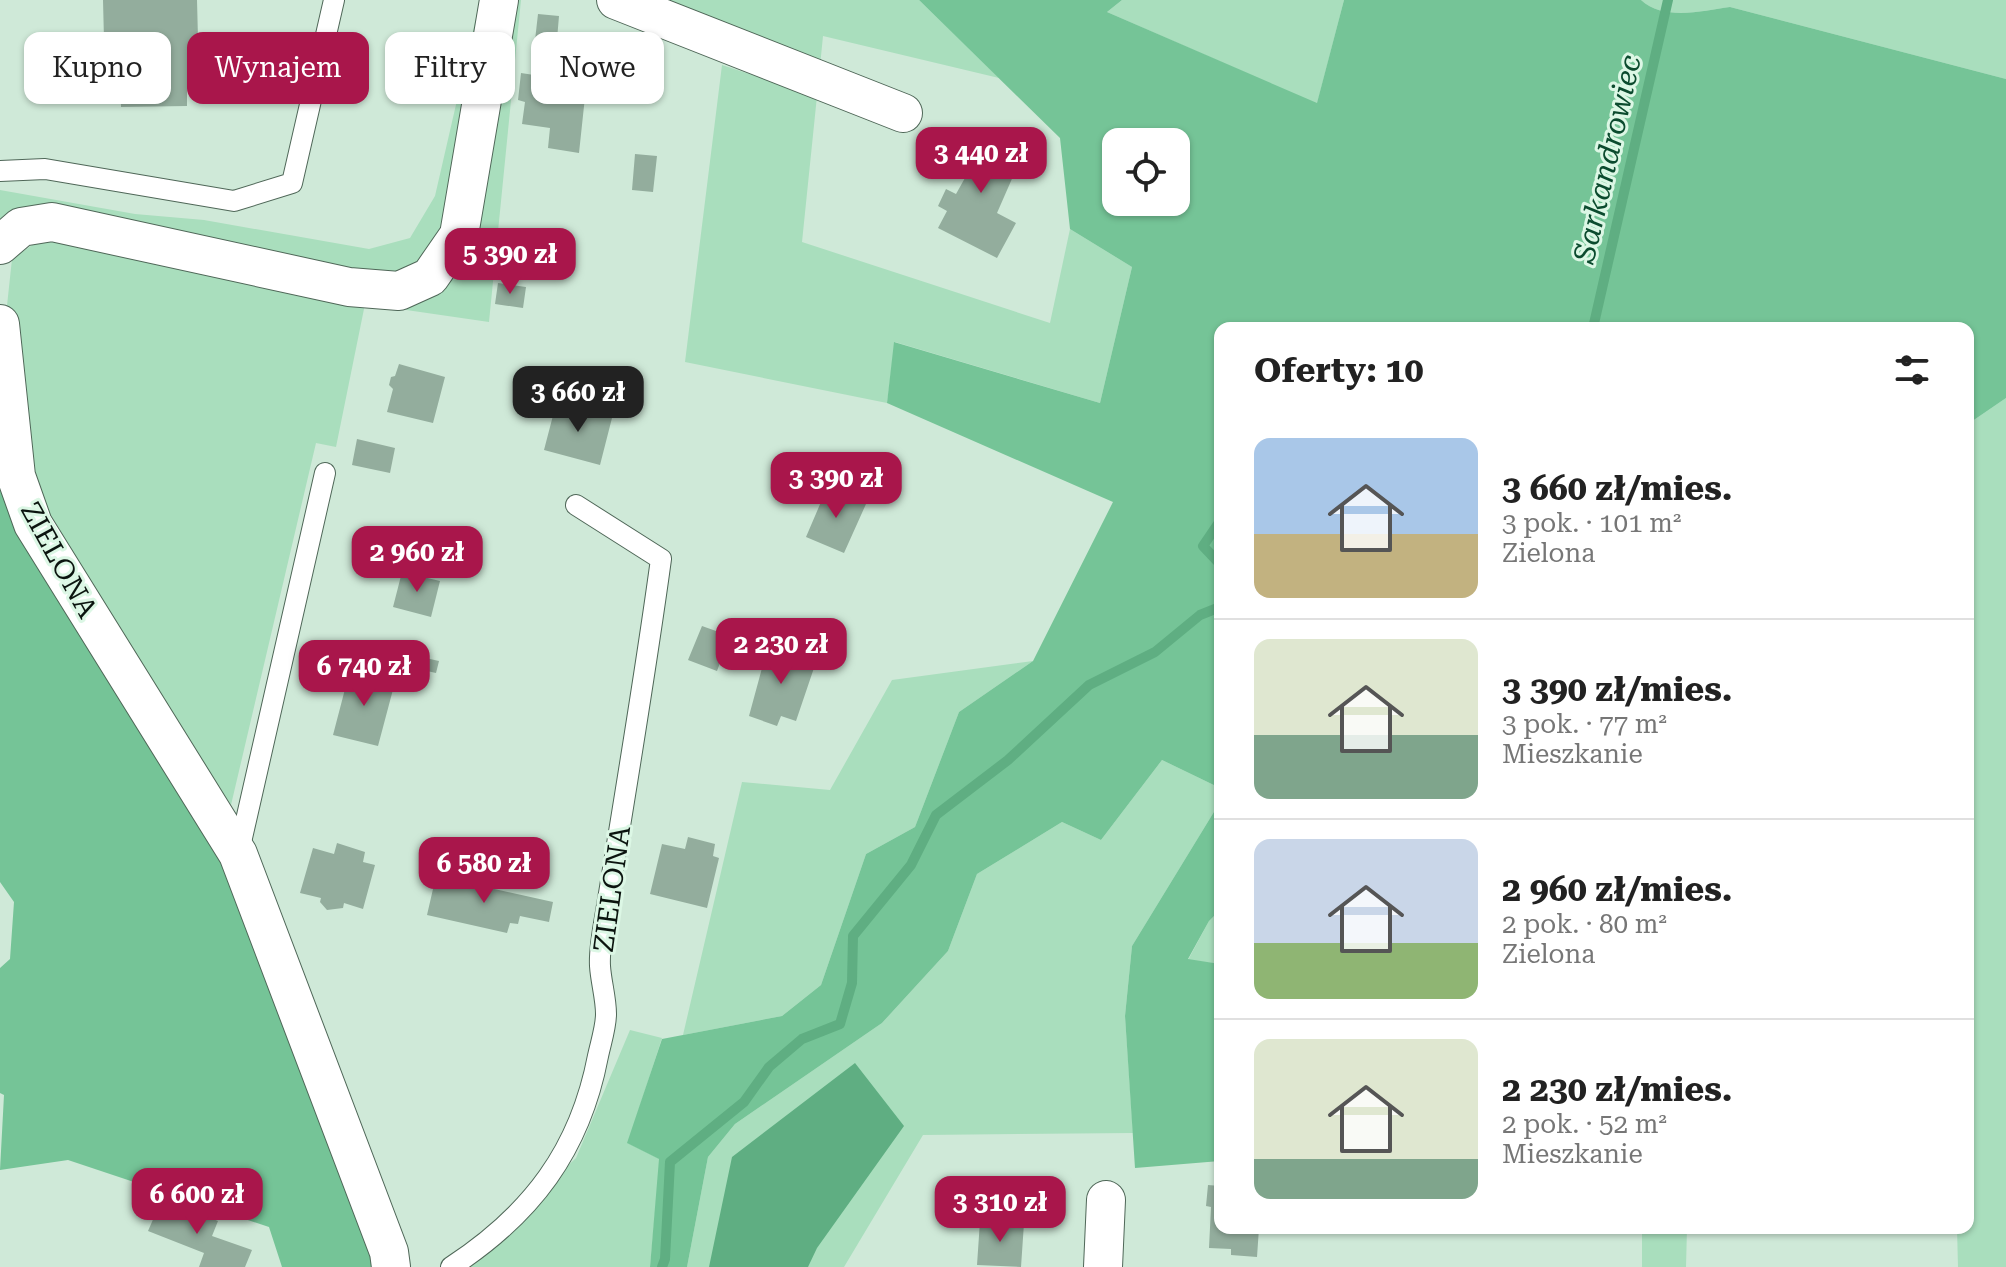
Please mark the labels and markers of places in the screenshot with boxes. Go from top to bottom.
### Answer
pin: 3 440 zł [898,127,1064,195]
pin: 5 390 zł [427,228,593,296]
pin: 3 660 zł [495,366,661,434]
pin: 3 390 zł [753,452,919,520]
pin: 2 960 zł [334,526,500,594]
pin: 2 230 zł [698,618,864,686]
pin: 6 740 zł [281,640,447,708]
pin: 6 580 zł [401,837,567,905]
pin: 6 600 zł [114,1168,280,1236]
pin: 3 310 zł [917,1176,1083,1244]

